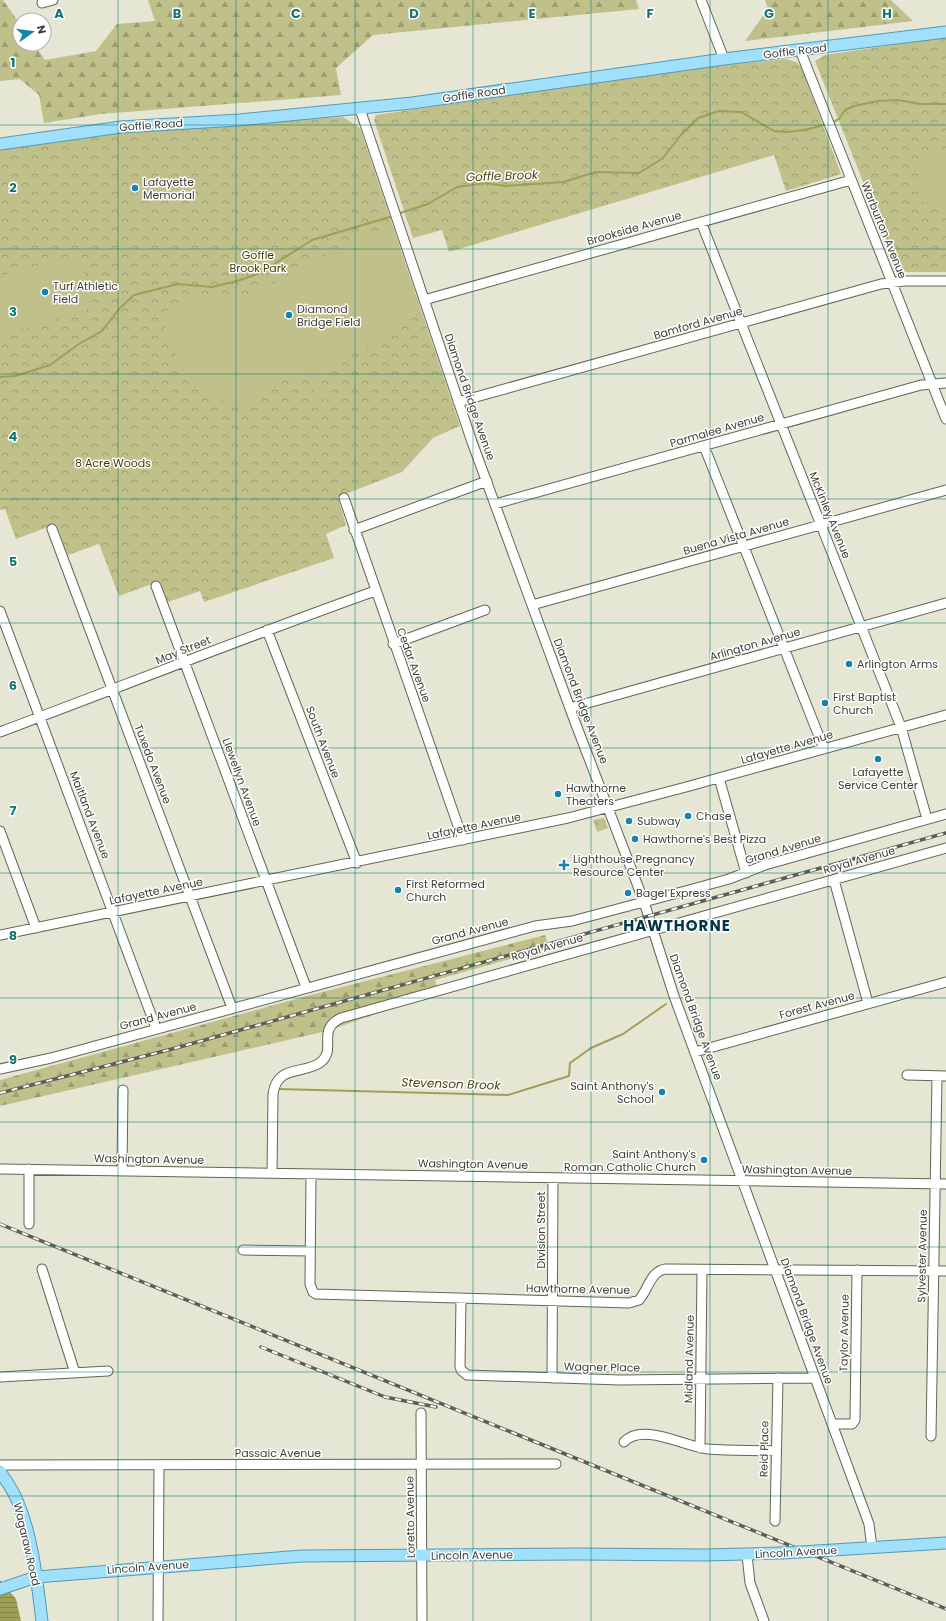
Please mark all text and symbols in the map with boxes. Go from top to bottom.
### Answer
text: A [54,4,64,23]
text: B [173,4,182,23]
text: C [291,4,301,23]
text: D [409,4,419,23]
text: E [528,4,536,23]
text: F [646,4,654,23]
text: G [764,4,774,23]
text: H [882,4,892,23]
north arrow [12,12,52,52]
text: N [33,24,50,36]
street label: Goffle Road [762,39,828,63]
text: 1 [11,53,15,72]
street label: Goffle Road [441,82,507,106]
street label: Goffle Road [119,115,183,135]
water label: Goffle Brook [466,166,539,185]
place label: Lafayette Memorial [143,174,195,203]
text: 2 [9,178,17,197]
street label: Warburton Avenue [857,179,911,281]
marker: Lafayette Memorial [130,183,140,193]
street label: Brookside Avenue [585,207,683,249]
park label: Goffle Brook Park [229,247,287,276]
place label: Turf Athletic Field [53,278,118,307]
marker: Turf Athletic Field [40,287,50,297]
place label: Diamond Bridge Field [297,301,360,330]
text: 3 [9,302,17,321]
street label: Bamford Avenue [652,303,745,343]
marker: Diamond Bridge Field [284,310,294,320]
street label: Diamond Bridge Avenue [441,331,499,463]
street label: Parmalee Avenue [668,409,766,451]
text: 4 [9,427,18,446]
park label: 8 Acre Woods [75,455,151,471]
street label: McKinley Avenue [805,469,855,561]
street label: Buena Vista Avenue [681,513,791,559]
text: 5 [9,552,17,571]
street label: Arlington Avenue [708,623,802,665]
street label: Cedar Avenue [393,625,435,705]
street label: May Street [153,632,213,668]
street label: Diamond Bridge Avenue [550,636,612,766]
place label: Arlington Arms [857,656,938,672]
marker: Arlington Arms [844,659,854,669]
text: 6 [9,676,17,695]
place label: First Baptist Church [833,689,896,718]
marker: First Baptist Church [820,698,830,708]
street label: South Avenue [302,704,344,780]
street label: Tuxedo Avenue [131,722,176,806]
street label: Lafayette Avenue [739,726,835,768]
street label: Llewellyn Avenue [219,736,265,829]
marker: Lafayette Service Center [873,754,883,764]
place label: Lafayette Service Center [838,764,918,793]
street label: Maitland Avenue [66,769,114,861]
place label: Hawthorne Theaters [566,780,626,809]
marker: Hawthorne Theaters [553,789,563,799]
text: 7 [10,801,17,820]
street label: Lafayette Avenue [426,808,522,844]
place label: Chase [696,808,732,824]
marker: Chase [683,811,693,821]
place label: Subway [637,813,681,829]
marker: Subway [624,816,634,826]
street label: Grand Avenue [743,830,823,868]
place label: Hawthorne's Best Pizza [643,831,766,847]
marker: Hawthorne's Best Pizza [630,834,640,844]
street label: Royal Avenue [821,842,897,878]
place label: Lighthouse Pregnancy Resource Center [573,851,695,880]
marker: Lighthouse Pregnancy Resource Center [558,859,570,871]
street label: Lafayette Avenue [108,873,204,909]
place label: First Reformed Church [406,876,485,905]
marker: First Reformed Church [393,885,403,895]
place label: Bagel Express [636,885,711,901]
marker: Bagel Express [623,888,633,898]
street label: Grand Avenue [430,913,510,949]
district label: HAWTHORNE [623,915,731,936]
text: 8 [9,926,17,945]
street label: Royal Avenue [509,929,585,965]
street label: Diamond Bridge Avenue [666,952,726,1082]
street label: Forest Avenue [777,987,857,1023]
street label: Grand Avenue [118,998,198,1034]
text: 9 [9,1050,17,1069]
water label: Stevenson Brook [401,1073,502,1094]
place label: Saint Anthony's School [570,1078,654,1107]
marker: Saint Anthony's School [657,1087,667,1097]
place label: Saint Anthony's Roman Catholic Church [564,1146,696,1175]
street label: Washington Avenue [94,1150,205,1168]
street label: Washington Avenue [418,1155,529,1173]
marker: Saint Anthony's Roman Catholic Church [699,1155,709,1165]
street label: Washington Avenue [742,1161,853,1179]
street label: Division Street [533,1191,549,1269]
street label: Sylvester Avenue [913,1209,931,1303]
street label: Diamond Bridge Avenue [777,1256,837,1386]
street label: Hawthorne Avenue [526,1280,630,1298]
street label: Taylor Avenue [835,1294,853,1372]
street label: Midland Avenue [680,1314,698,1403]
street label: Wagner Place [564,1358,641,1376]
street label: Reid Place [756,1420,772,1477]
street label: Passaic Avenue [235,1445,321,1461]
street label: Loretto Avenue [401,1476,419,1558]
street label: Wagaraw Road [10,1501,44,1587]
street label: Lincoln Avenue [755,1542,838,1562]
street label: Lincoln Avenue [431,1546,513,1564]
street label: Lincoln Avenue [106,1556,190,1578]

